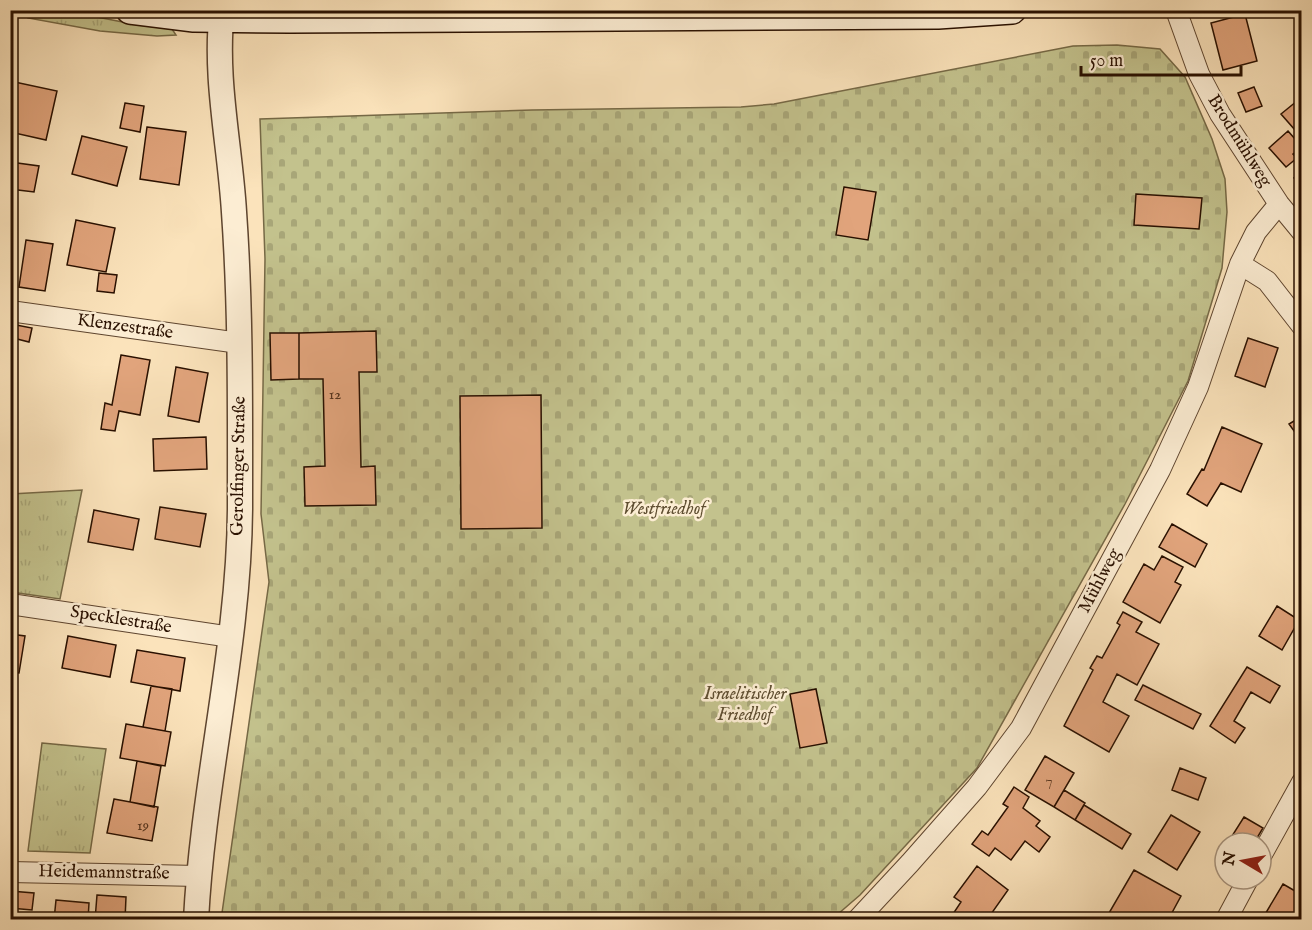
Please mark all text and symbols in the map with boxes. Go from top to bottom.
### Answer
scale bar [1081,39,1242,77]
text: 50 m [1090,50,1123,73]
street label: Brodmühlweg [1201,90,1277,192]
street label: Klenzestraße [75,309,175,345]
house number: 12 [329,385,341,404]
street label: Gerolfinger Straße [226,396,252,536]
park label: Westfriedhof [622,498,710,521]
street label: Mühlweg [1073,545,1127,617]
street label: Specklestraße [69,601,173,639]
park label: Israelitischer Friedhof [703,683,787,727]
house number: 7 [1045,771,1053,790]
house number: 19 [137,816,149,835]
north arrow [1213,831,1273,891]
text: N [1219,850,1241,868]
street label: Heidemannstraße [38,860,170,886]

